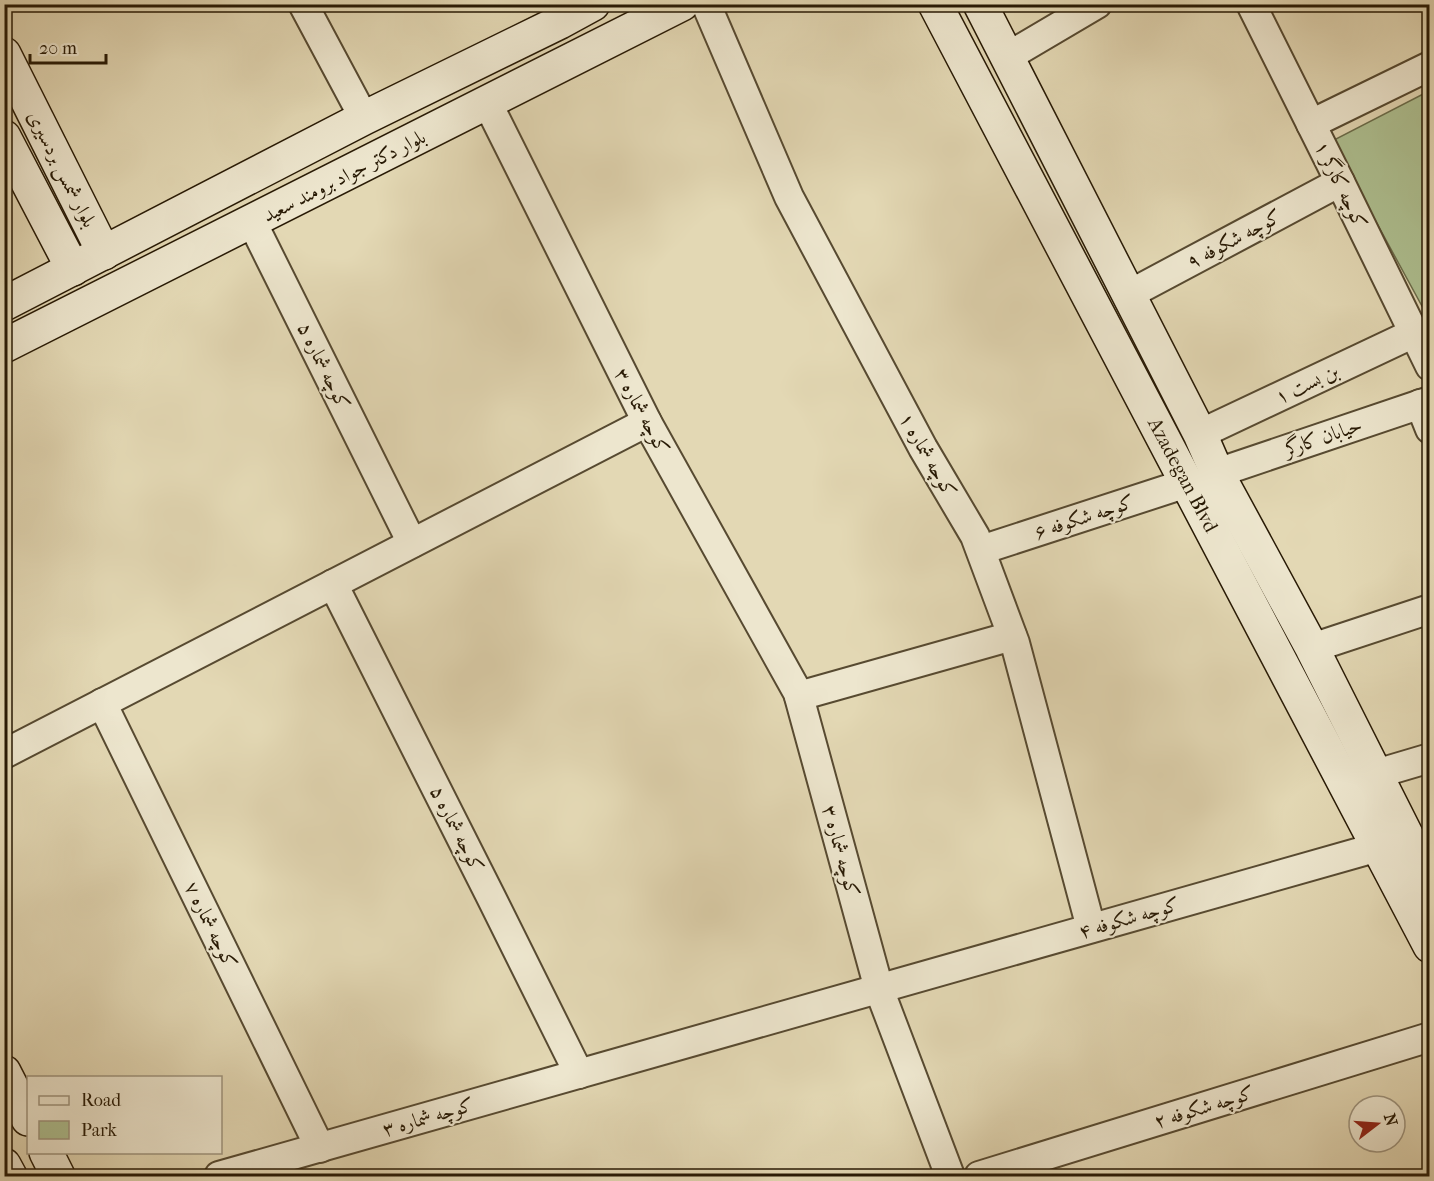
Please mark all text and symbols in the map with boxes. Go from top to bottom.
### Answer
scale bar [30,27,106,65]
text: 20 m [39,38,77,59]
street label: بلوار شمس بردسیری [21,107,101,232]
street label: بلوار دکتر جواد برومند سعید [259,125,430,228]
street label: کوچه کارگر ۱ [1308,137,1374,233]
street label: کوچه شکوفه ۹ [1183,205,1286,275]
street label: کوچه شماره ۵ [291,319,355,414]
street label: بن بست ۱ [1272,359,1343,409]
street label: کوچه شماره ۳ [608,364,674,459]
street label: کوچه شماره ۱ [893,409,961,502]
street label: حیابان کارگر [1278,411,1365,463]
street label: Azadegan Blvd [1143,413,1223,537]
street label: کوچه شکوفه ۶ [1031,490,1137,546]
street label: کوچه شماره ۵ [424,782,489,877]
street label: کوچه شماره ۳ [816,803,864,900]
street label: کوچه شماره ۷ [178,878,242,973]
street label: کوچه شکوفه ۴ [1076,893,1182,945]
legend [27,1076,222,1154]
street label: کوچه شکوفه ۲ [1151,1081,1257,1135]
text: Road [81,1090,121,1111]
street label: کوچه شماره ۳ [380,1093,477,1143]
north arrow [1347,1094,1407,1154]
text: N [1380,1111,1402,1129]
text: Park [81,1120,118,1141]

